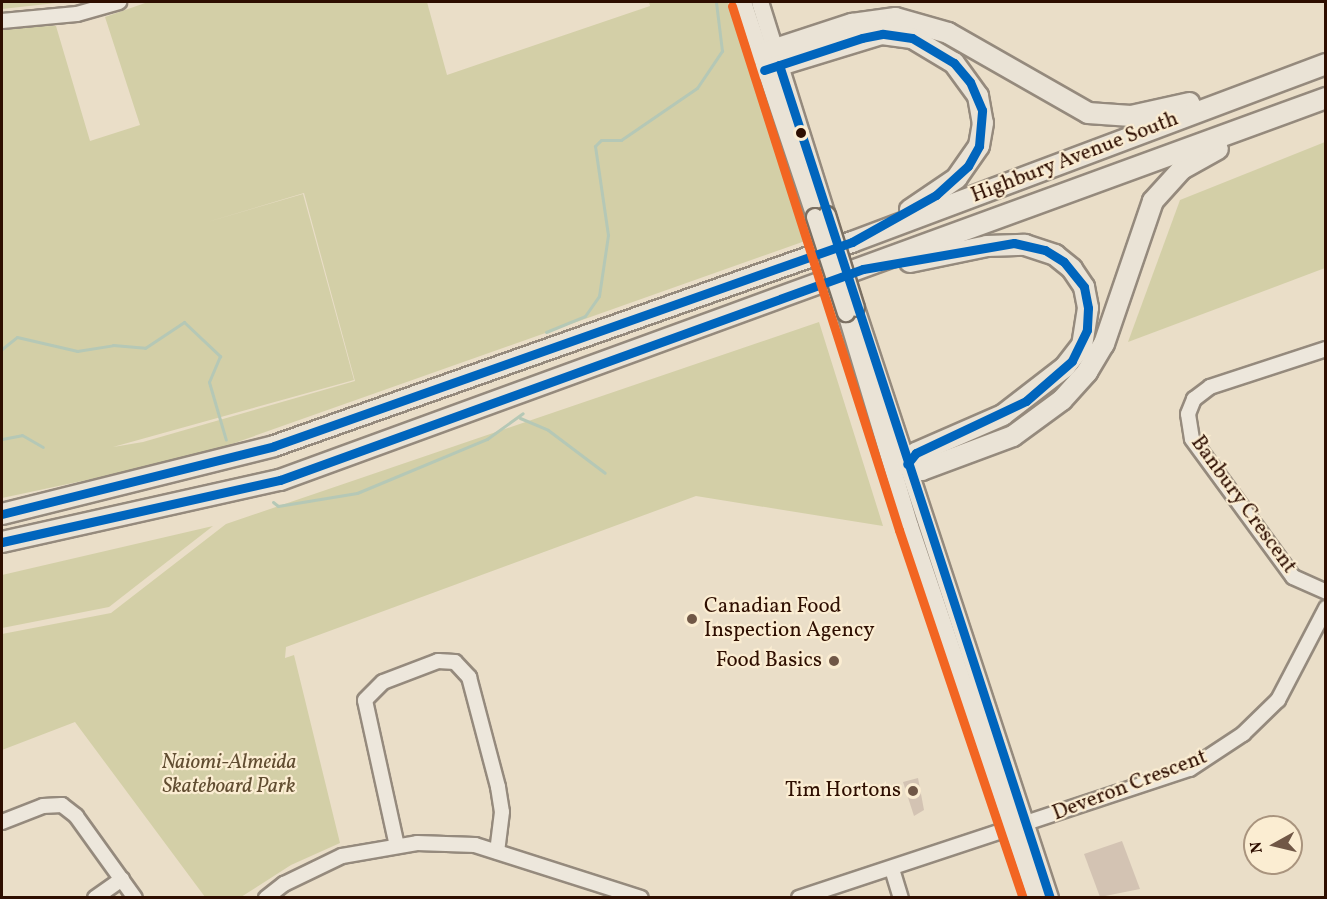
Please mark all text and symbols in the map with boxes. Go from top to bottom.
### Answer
street label: Highbury Avenue South [968,107,1182,209]
unlabelled marker [795,127,807,139]
street label: Banbury Crescent [1184,431,1302,579]
place label: Canadian Food Inspection Agency [704,594,875,644]
marker: Canadian Food Inspection Agency [685,612,699,626]
place label: Food Basics [716,648,822,674]
marker: Food Basics [827,654,841,668]
street label: Deveron Crescent [1049,745,1211,827]
park label: Naiomi-Almeida Skateboard Park [162,750,296,800]
place label: Tim Hortons [785,778,901,804]
marker: Tim Hortons [906,784,920,798]
north arrow [1243,815,1303,875]
text: N [1245,840,1269,855]

